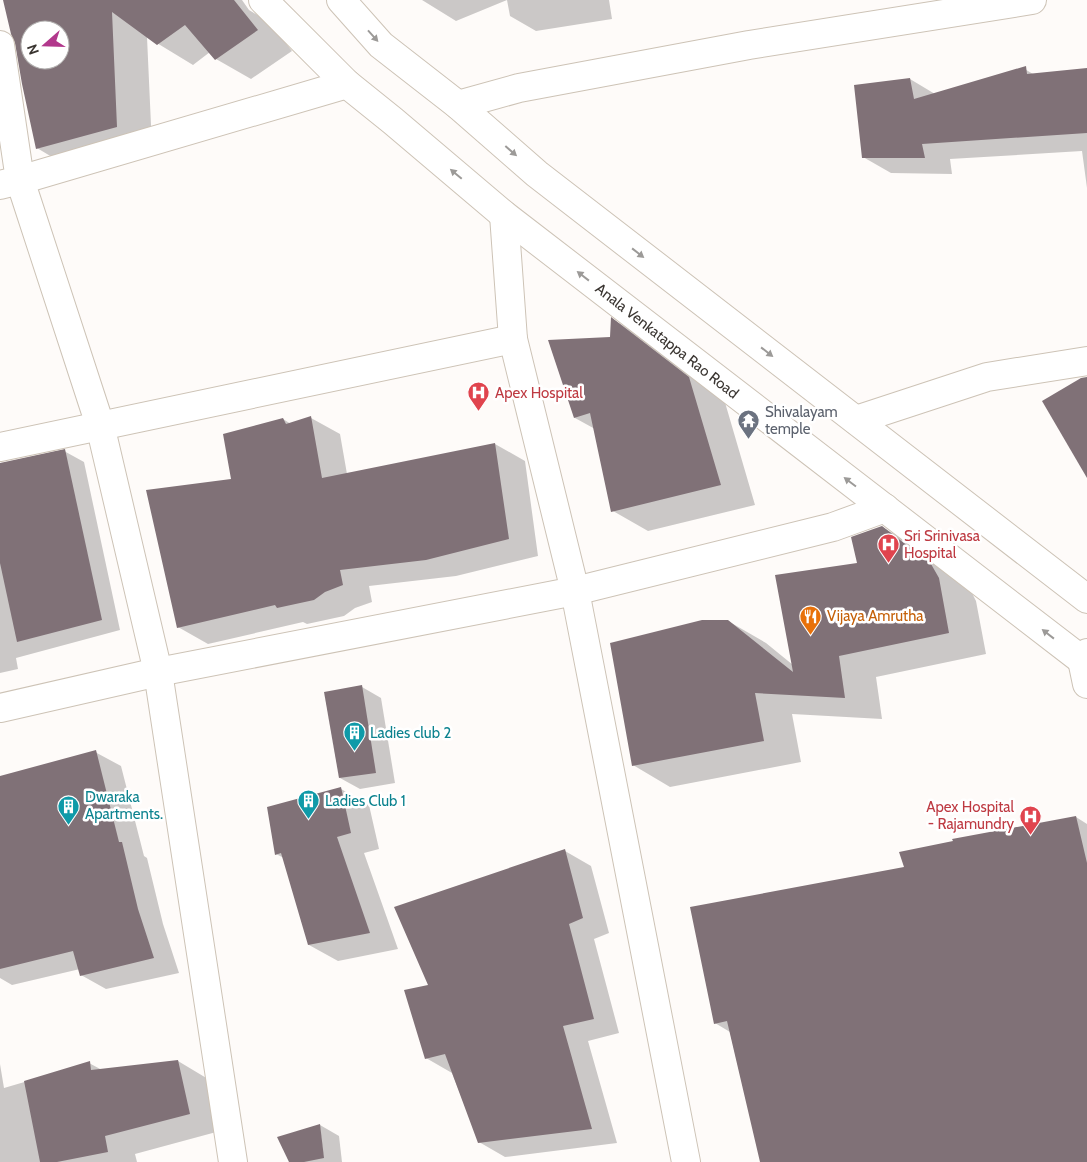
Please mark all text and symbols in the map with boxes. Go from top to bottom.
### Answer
north arrow [20,20,70,70]
one-way arrow [367,30,379,42]
text: N [23,42,43,57]
one-way arrow [505,146,518,157]
one-way arrow [450,169,463,180]
one-way arrow [631,247,644,258]
one-way arrow [577,270,590,281]
street label: Anala Venkatappa Rao Road [592,279,742,403]
one-way arrow [760,347,773,358]
hospital icon: Apex Hospital [467,381,491,412]
place label: Apex Hospital [495,384,583,402]
place label: Shivalayam temple [765,403,838,438]
temple icon: Shivalayam temple [737,409,761,440]
one-way arrow [844,476,857,487]
place label: Sri Srinivasa Hospital [904,527,981,562]
hospital icon: Sri Srinivasa Hospital [876,533,900,564]
restaurant icon: Vijaya Amrutha [799,604,823,635]
place label: Vijaya Amrutha [827,607,924,625]
one-way arrow [1042,629,1055,640]
building icon: Ladies club 2 [342,721,366,752]
place label: Ladies club 2 [370,724,451,742]
place label: Dwaraka Apartments. [85,788,163,823]
building icon: Ladies Club 1 [297,789,321,820]
place label: Ladies Club 1 [325,792,406,810]
building icon: Dwaraka Apartments. [57,794,81,825]
place label: Apex Hospital - Rajamundry [926,798,1014,833]
hospital icon: Apex Hospital - Rajamundry [1018,804,1042,835]

